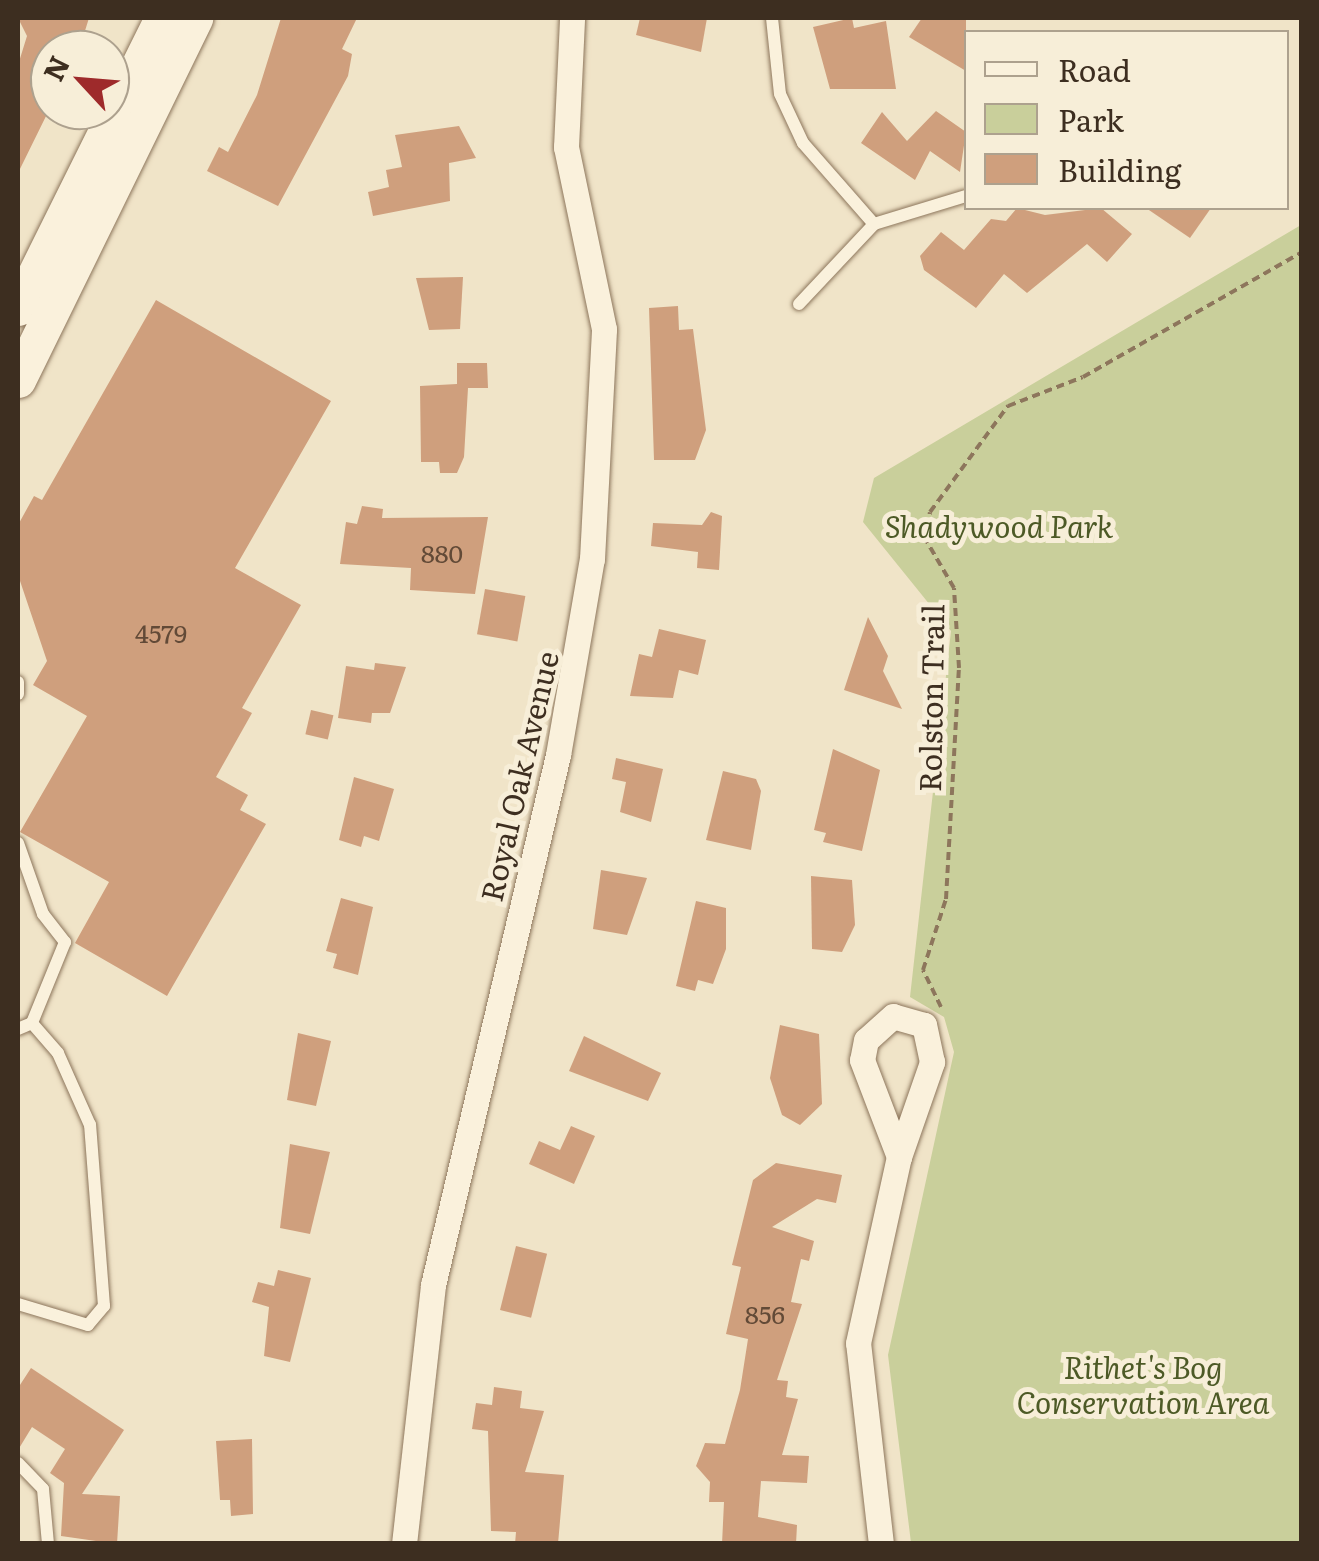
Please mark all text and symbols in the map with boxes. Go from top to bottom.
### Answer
north arrow [30,30,130,130]
legend [964,30,1289,210]
text: Road [1058,47,1131,91]
text: N [31,48,79,87]
text: Park [1058,97,1124,141]
text: Building [1058,147,1182,191]
park label: Shadywood Park [885,507,1113,543]
house number: 880 [421,538,463,568]
street label: Rolston Trail [910,604,950,792]
house number: 4579 [135,618,187,648]
street label: Royal Oak Avenue [472,647,564,905]
house number: 856 [745,1299,785,1329]
park label: Rithet's Bog Conservation Area [1016,1348,1270,1418]

